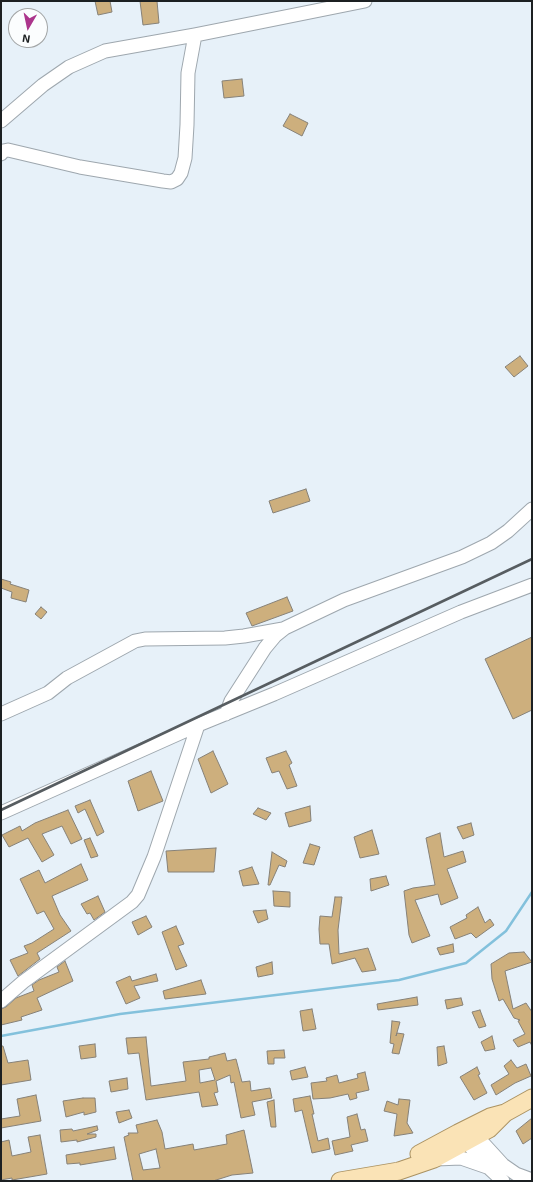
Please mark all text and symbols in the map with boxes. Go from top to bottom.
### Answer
north arrow [8,8,48,48]
text: N [21,32,31,46]

